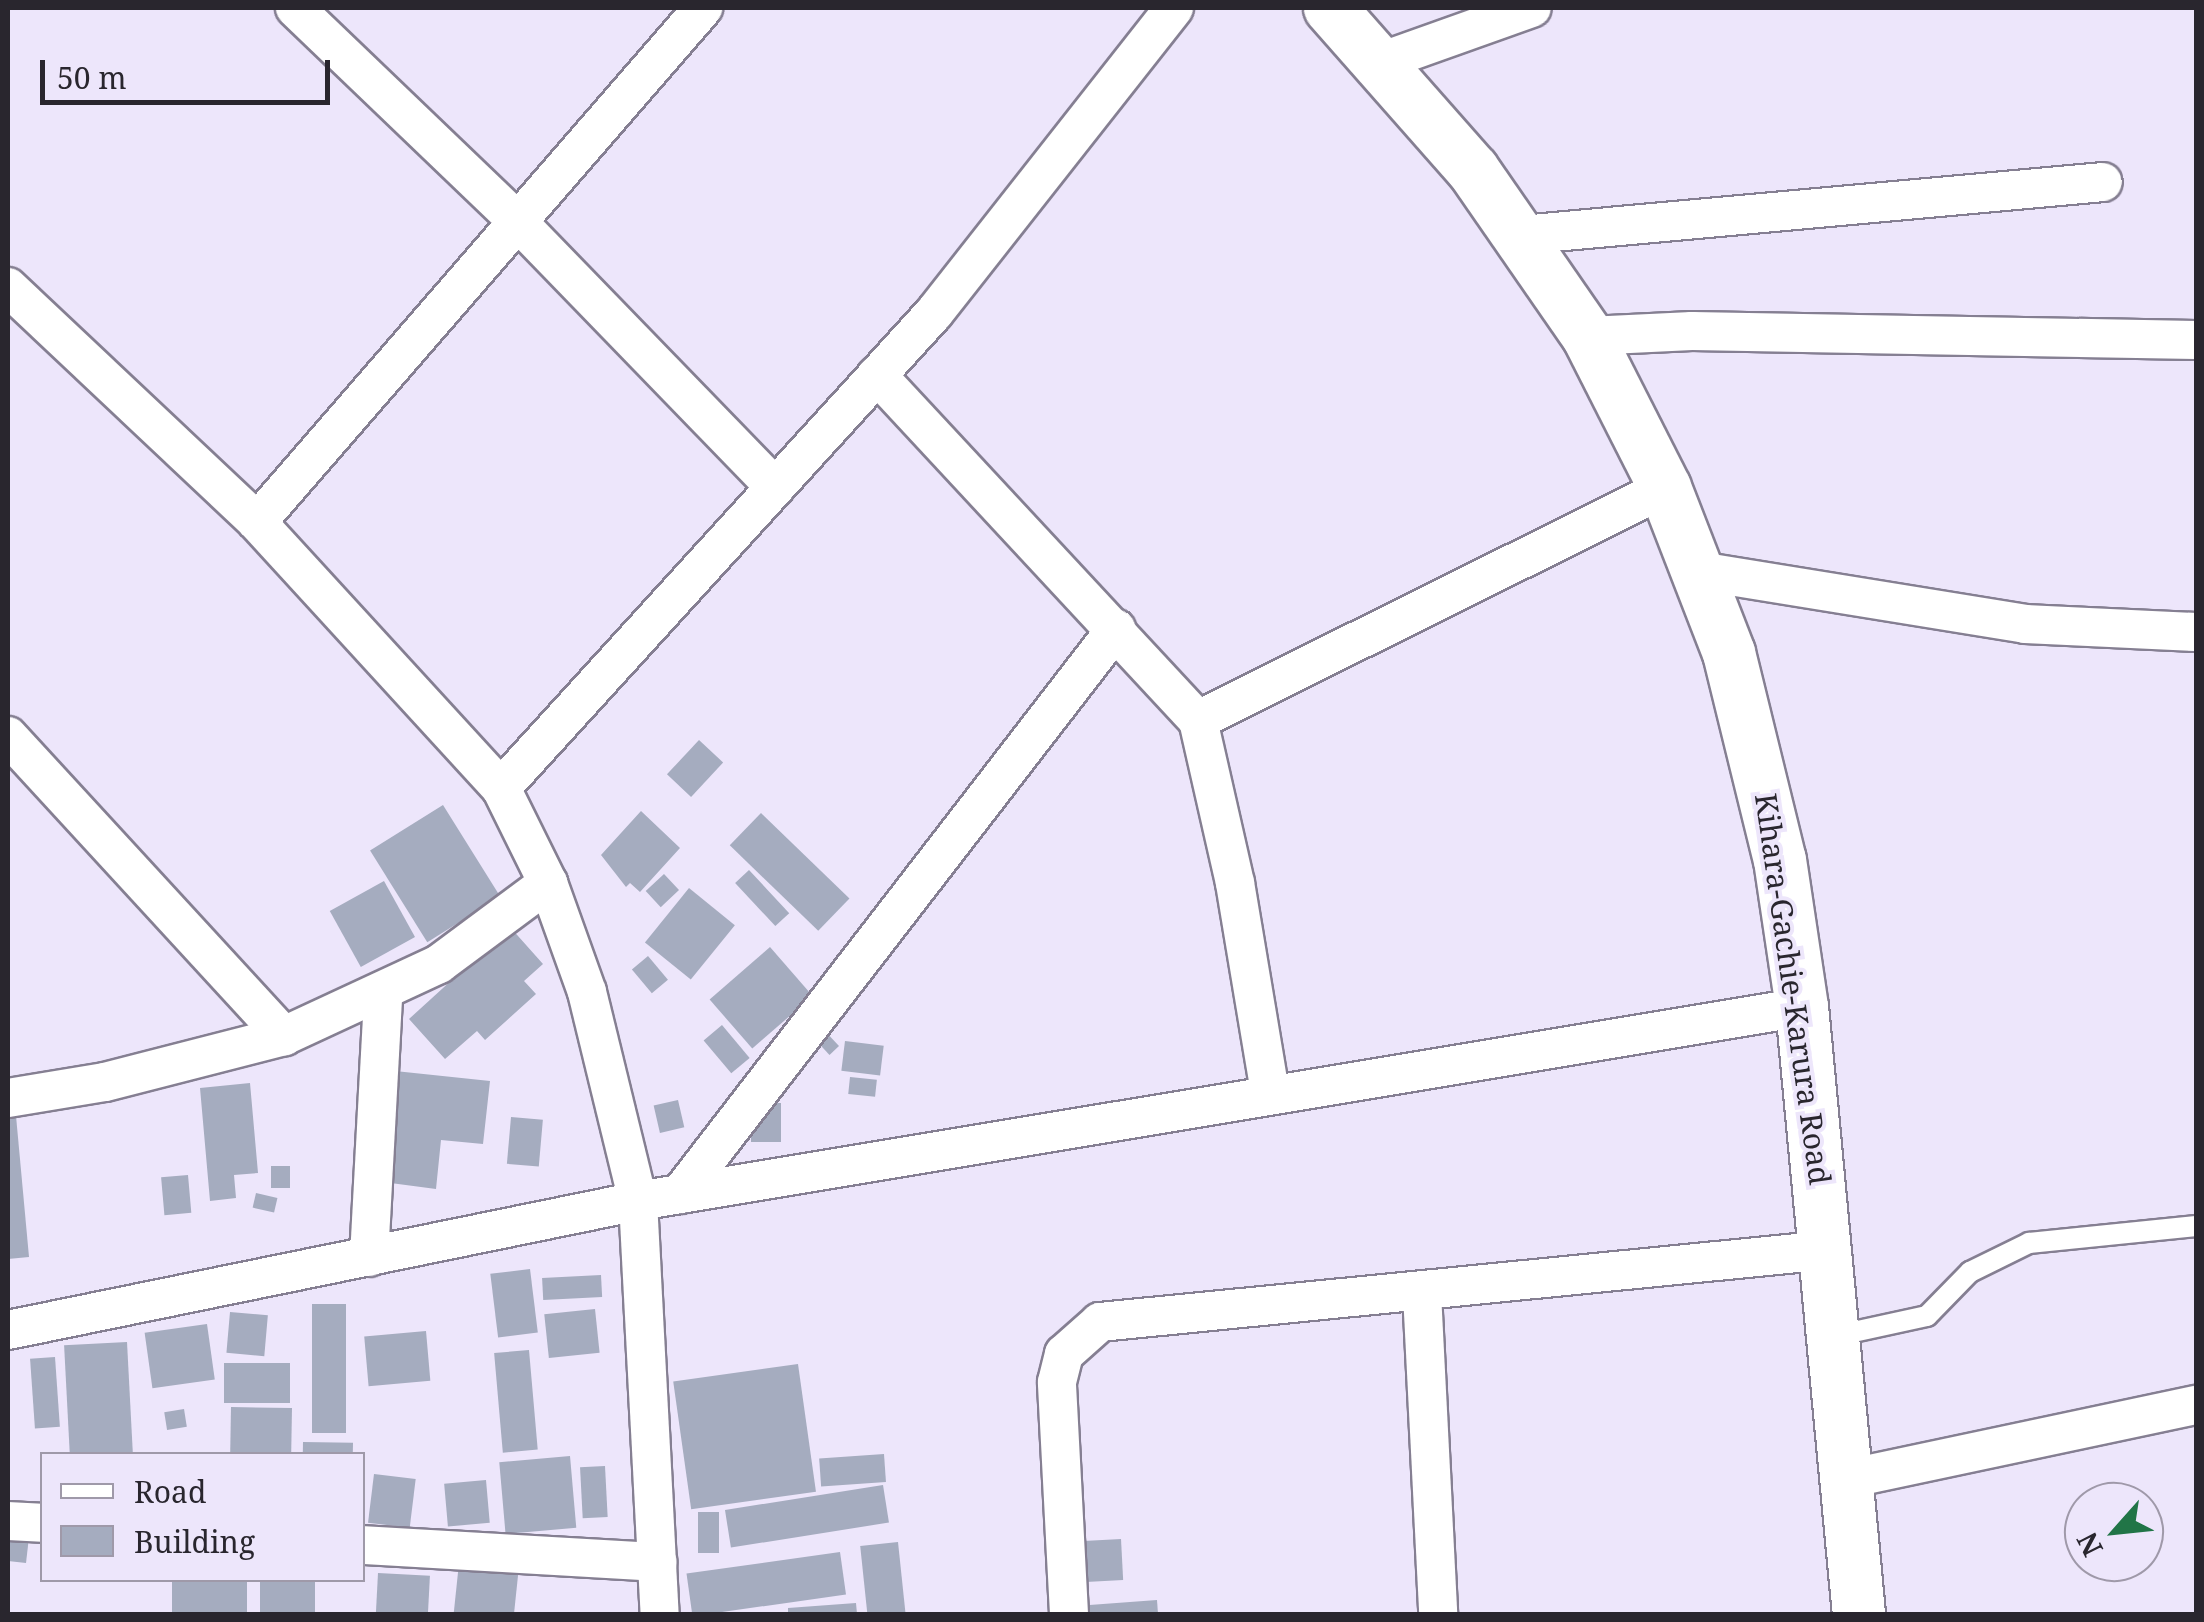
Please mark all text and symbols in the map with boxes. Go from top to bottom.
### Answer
scale bar [45,40,335,102]
text: 50 m [57,57,127,98]
street label: Kihara-Gachie-Karura Road [1748,791,1838,1187]
legend [40,1452,365,1582]
text: Road [134,1471,206,1512]
north arrow [2064,1482,2164,1582]
text: Building [134,1521,255,1562]
text: N [2067,1526,2111,1563]

